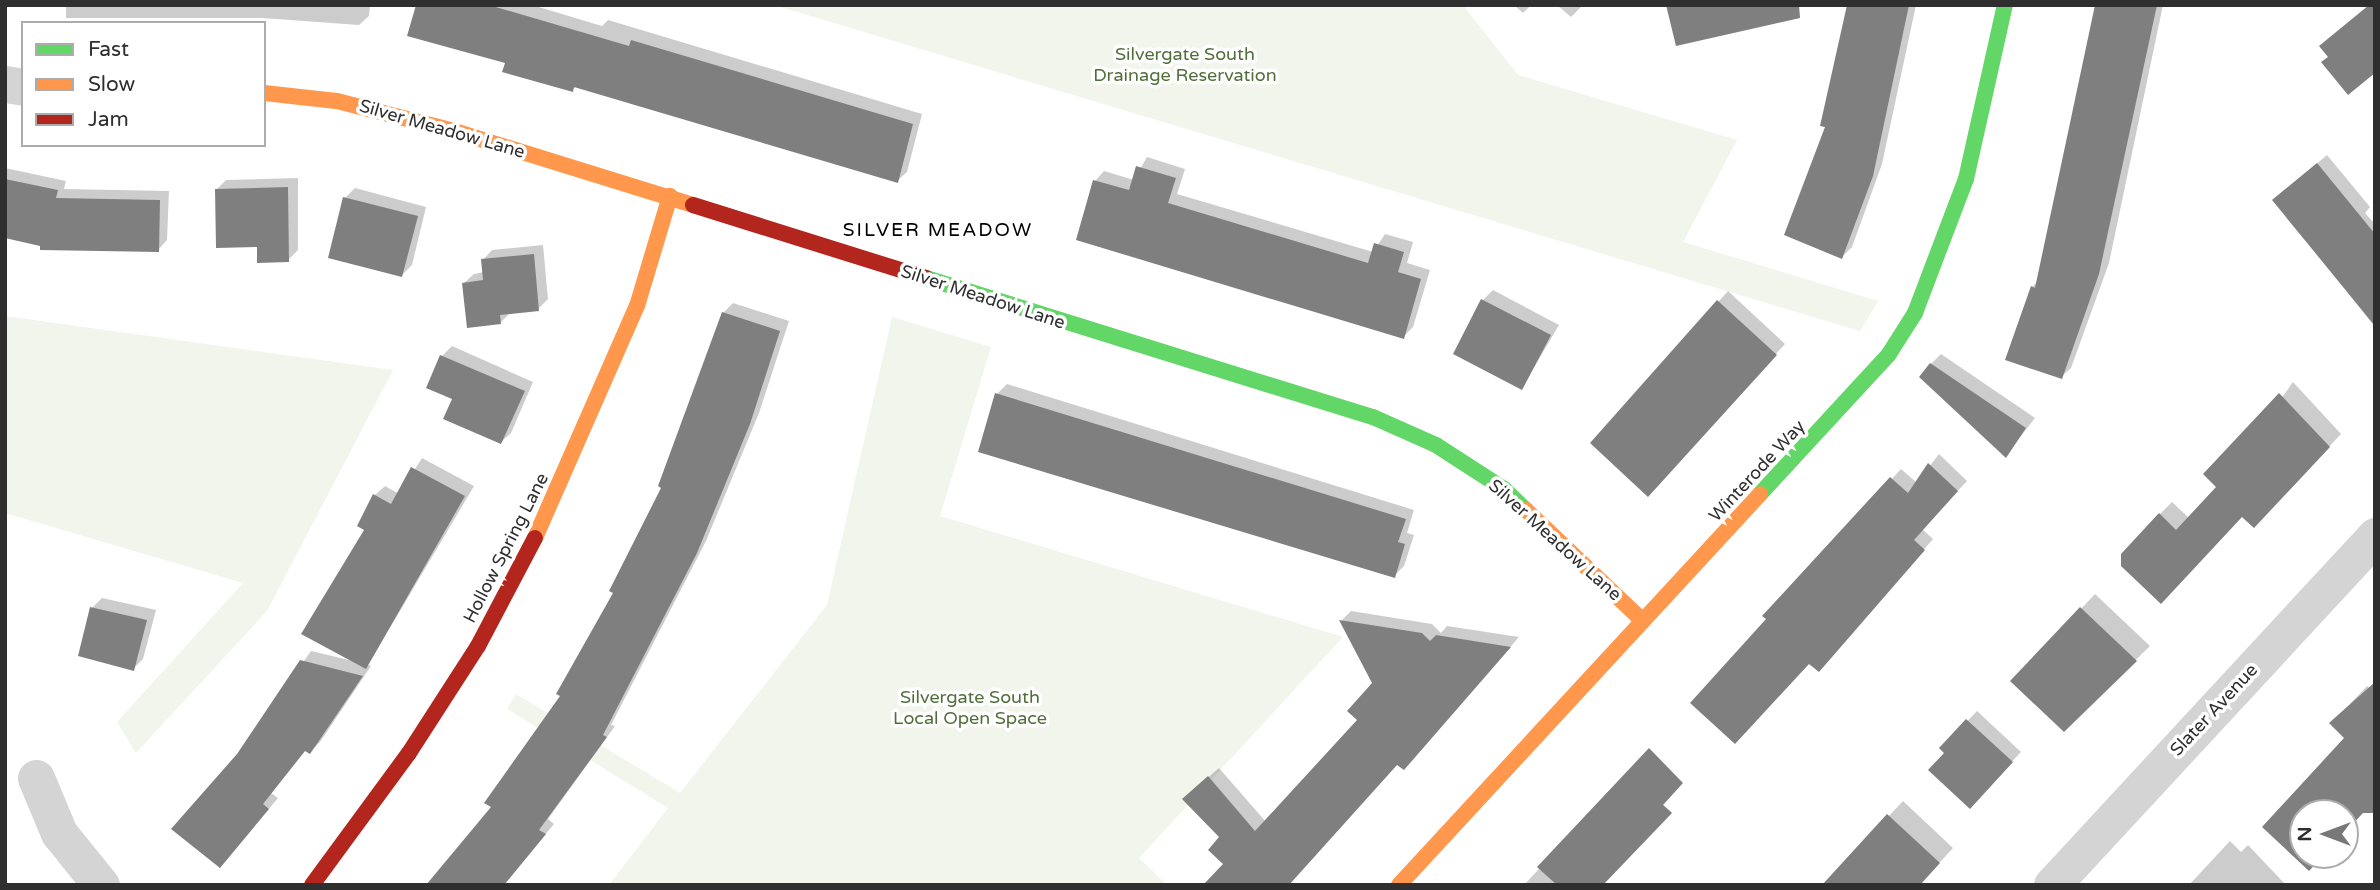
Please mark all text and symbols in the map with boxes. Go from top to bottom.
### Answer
legend [21,21,266,147]
text: Fast [88,37,129,62]
park label: Silvergate South Drainage Reservation [1093,44,1277,86]
text: Slow [88,72,135,97]
street label: Silver Meadow Lane [357,95,527,163]
text: Jam [88,107,129,132]
district label: SILVER MEADOW [844,220,1032,242]
street label: Silver Meadow Lane [898,260,1068,334]
street label: Winterode Way [1704,416,1810,526]
street label: Hollow Spring Lane [459,469,553,627]
street label: Silver Meadow Lane [1484,475,1626,605]
street label: Slater Avenue [2166,659,2262,761]
park label: Silvergate South Local Open Space [893,687,1047,730]
north arrow [2289,799,2359,869]
text: N [2294,826,2316,842]

